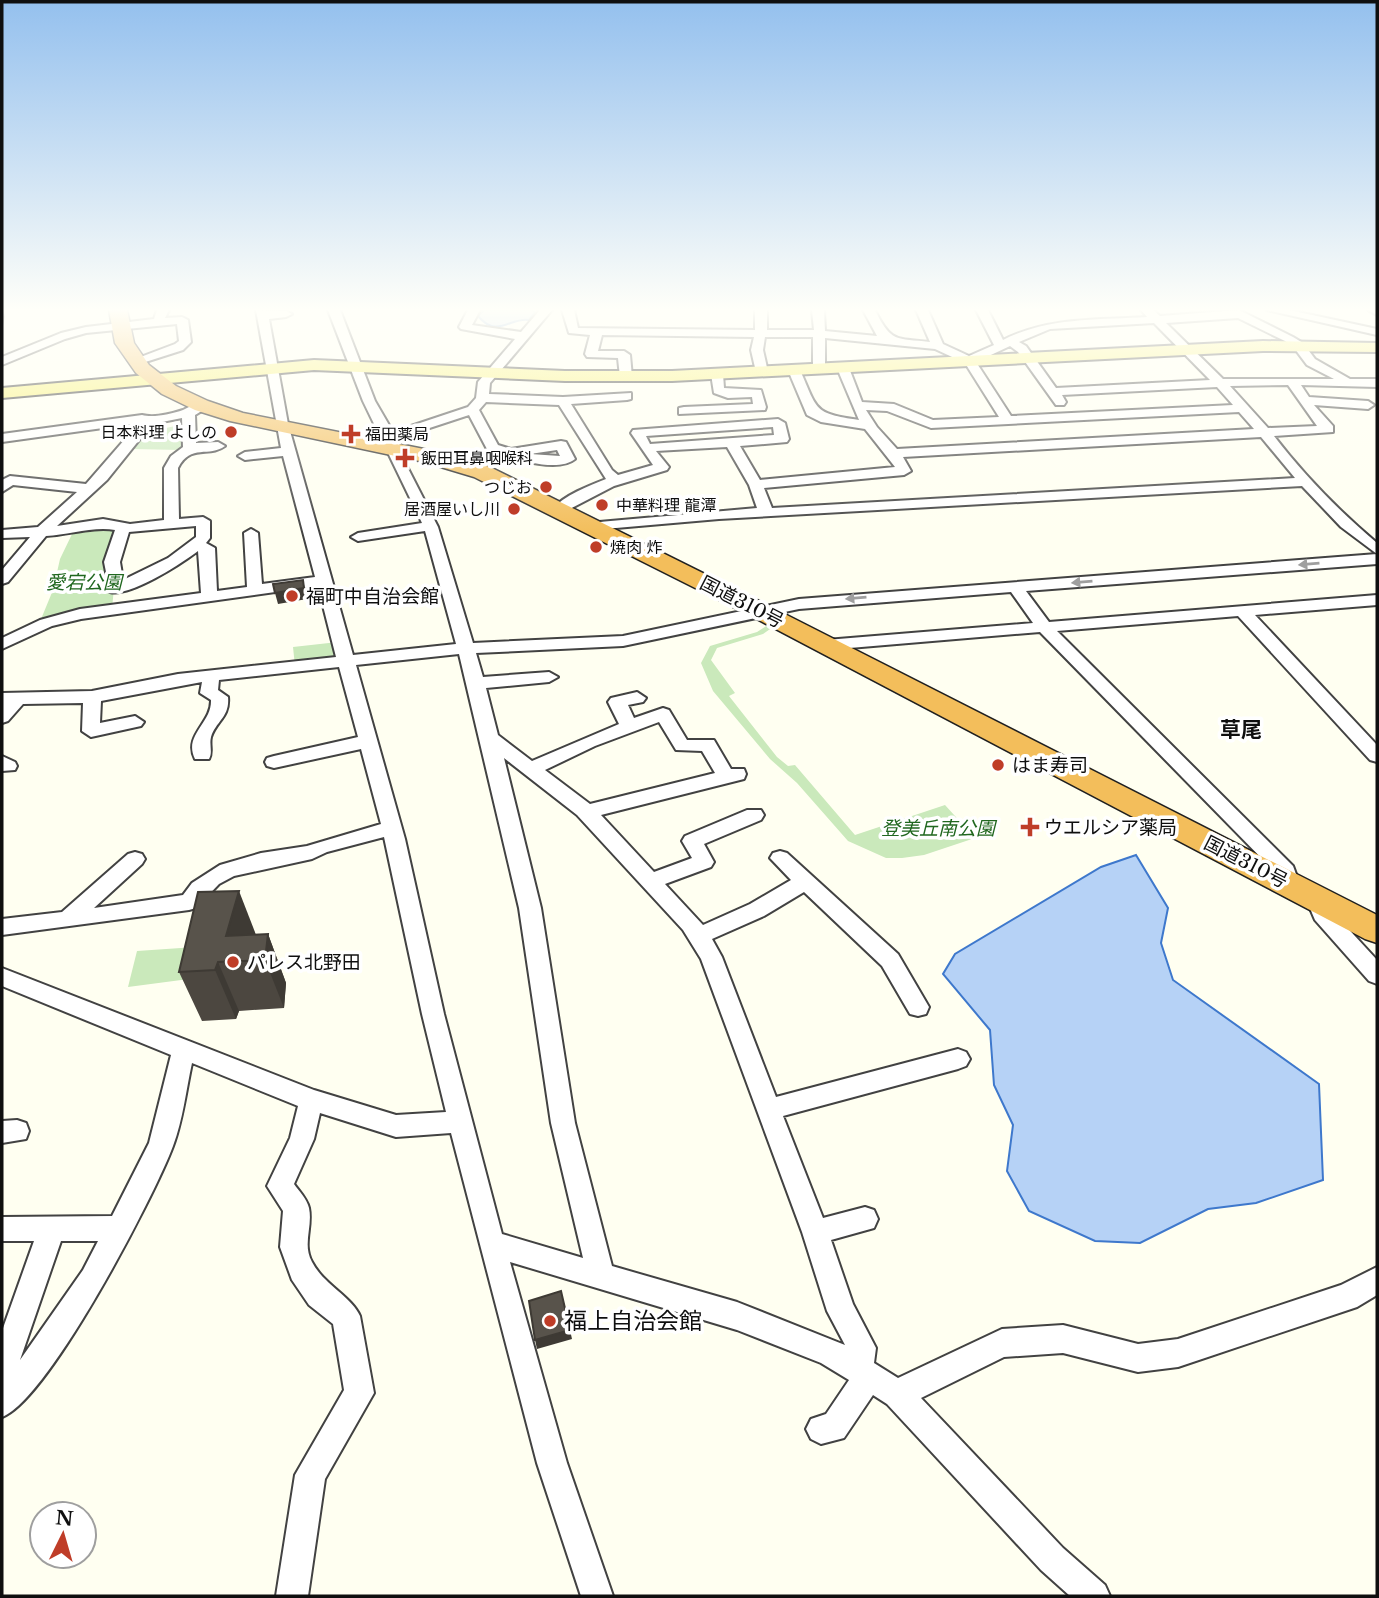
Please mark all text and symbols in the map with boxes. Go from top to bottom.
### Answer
place label: 日本料理 よしの [100,422,217,442]
marker: 日本料理 よしの [223,424,239,440]
place label: 福田薬局 [365,424,429,444]
marker: 福田薬局 [343,426,359,442]
marker: 飯田耳鼻咽喉科 [395,448,415,468]
place label: 飯田耳鼻咽喉科 [421,448,533,468]
place label: つじお [484,477,532,497]
marker: つじお [538,479,554,495]
place label: 中華料理 龍潭 [616,495,717,515]
marker: 中華料理 龍潭 [594,497,610,513]
place label: 居酒屋いし川 [404,499,500,519]
marker: 居酒屋いし川 [506,501,522,517]
place label: 焼肉 炸 [610,537,663,557]
marker: 焼肉 炸 [588,539,604,555]
one-way arrow [1298,559,1320,570]
park label: 愛宕公園 [46,571,125,594]
street label: 国道310号 [696,571,788,633]
one-way arrow [1071,577,1093,588]
place label: 福町中自治会館 [306,585,439,608]
marker: 福町中自治会館 [284,588,300,604]
one-way arrow [844,593,866,604]
district label: 草尾 [1220,717,1262,743]
place label: はま寿司 [1012,754,1088,777]
marker: はま寿司 [990,757,1006,773]
place label: ウエルシア薬局 [1044,816,1177,839]
park label: 登美丘南公園 [881,817,998,840]
marker: ウエルシア薬局 [1022,819,1038,835]
street label: 国道310号 [1200,831,1292,893]
place label: パレス北野田 [247,951,361,974]
marker: パレス北野田 [225,954,241,970]
place label: 福上自治会館 [564,1307,702,1335]
marker: 福上自治会館 [542,1313,558,1329]
north arrow [28,1500,98,1570]
text: N [55,1506,74,1531]

